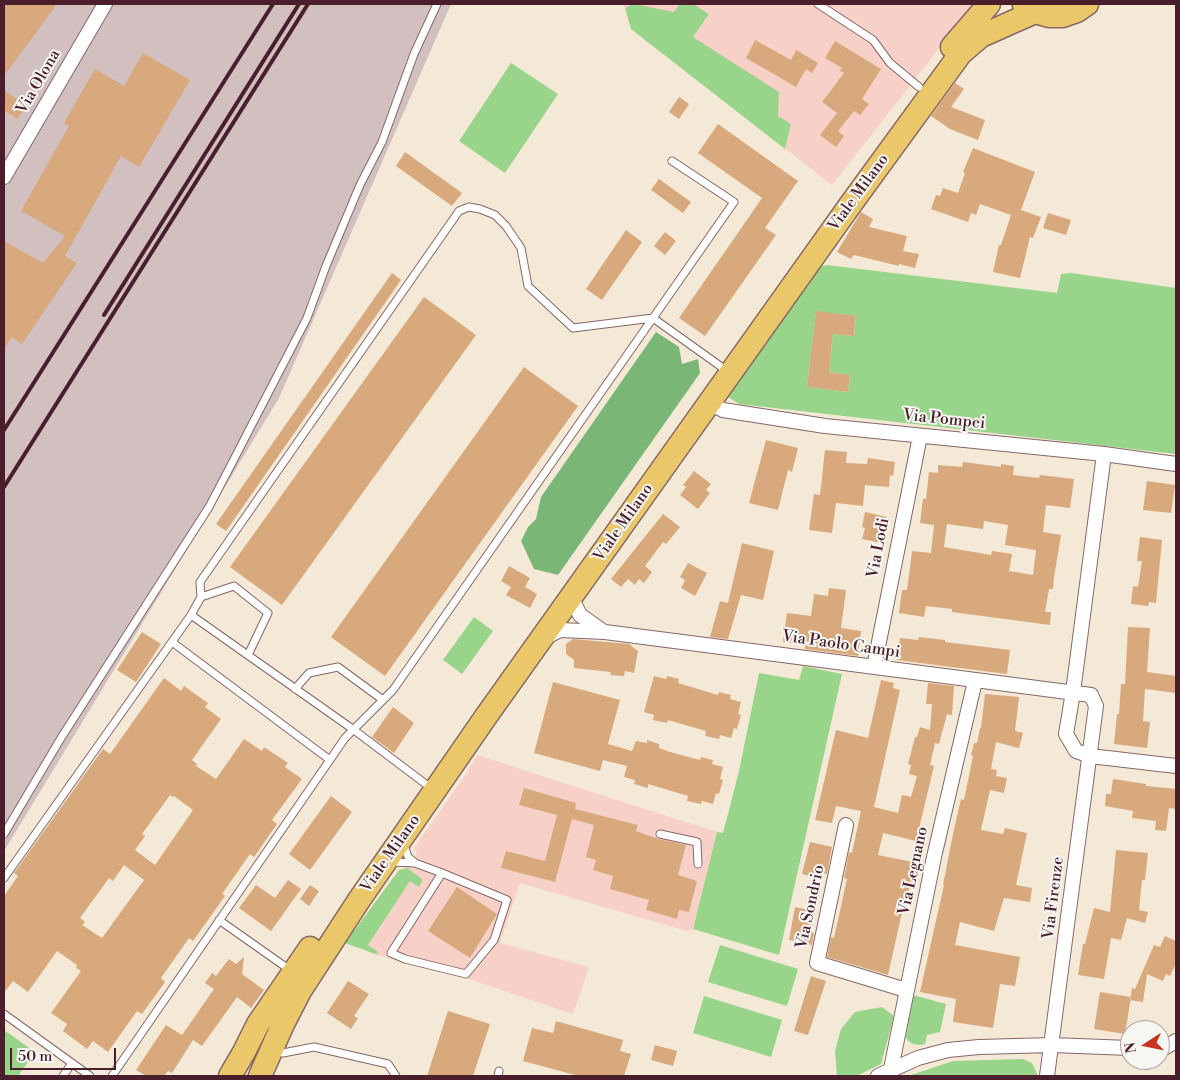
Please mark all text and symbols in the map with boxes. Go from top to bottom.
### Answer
street label: Via Olona [13,46,65,118]
street label: Viale Milano [825,151,893,235]
street label: Via Pompei [902,406,986,434]
street label: Viale Milano [590,480,658,566]
street label: Via Lodi [864,516,894,580]
street label: Via Paolo Campi [781,627,901,663]
street label: Viale Milano [357,811,425,897]
street label: Via Legnano [895,825,933,917]
street label: Via Firenze [1039,856,1069,940]
street label: Via Sondrio [793,863,829,951]
north arrow [1120,1020,1170,1070]
scale bar [12,1038,119,1070]
text: N [1121,1041,1141,1055]
text: 50 m [18,1047,52,1066]

